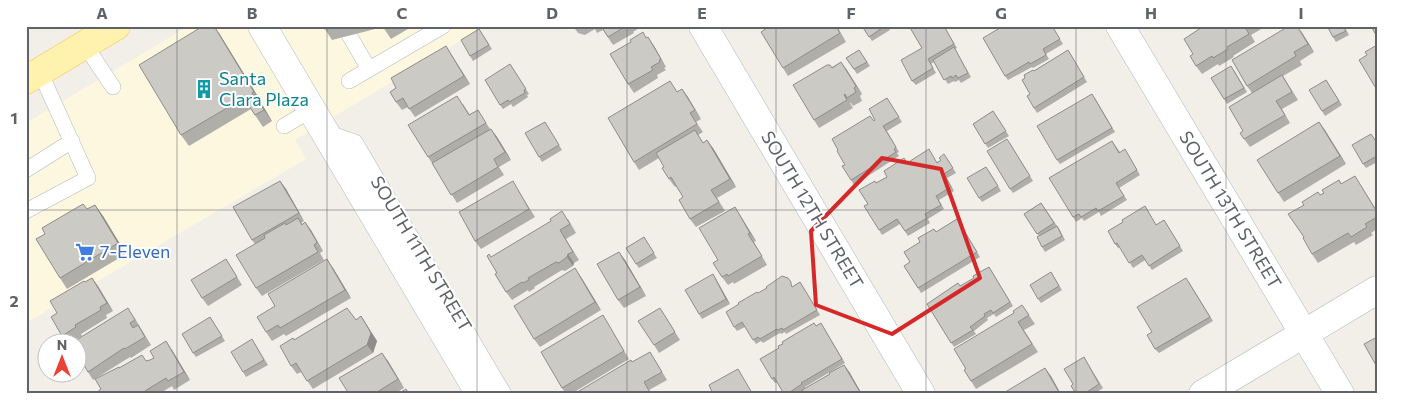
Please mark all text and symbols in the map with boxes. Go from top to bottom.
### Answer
text: A [96,3,108,22]
text: B [247,3,258,22]
text: C [397,3,408,22]
text: D [546,3,558,22]
text: E [697,3,707,22]
text: F [846,3,856,22]
text: G [995,3,1007,22]
text: H [1145,3,1157,22]
text: I [1298,3,1304,22]
place label: Santa Clara Plaza [219,67,309,110]
building icon: Santa Clara Plaza [193,78,215,100]
text: 1 [10,108,18,127]
street label: SOUTH 12TH STREET [757,127,869,292]
street label: SOUTH 13TH STREET [1175,127,1287,292]
street label: SOUTH 11TH STREET [367,172,477,335]
place label: 7-Eleven [100,240,170,262]
supermarket icon: 7-Eleven [74,241,96,263]
text: 2 [9,291,19,310]
north arrow [38,332,88,382]
text: N [57,336,67,353]

